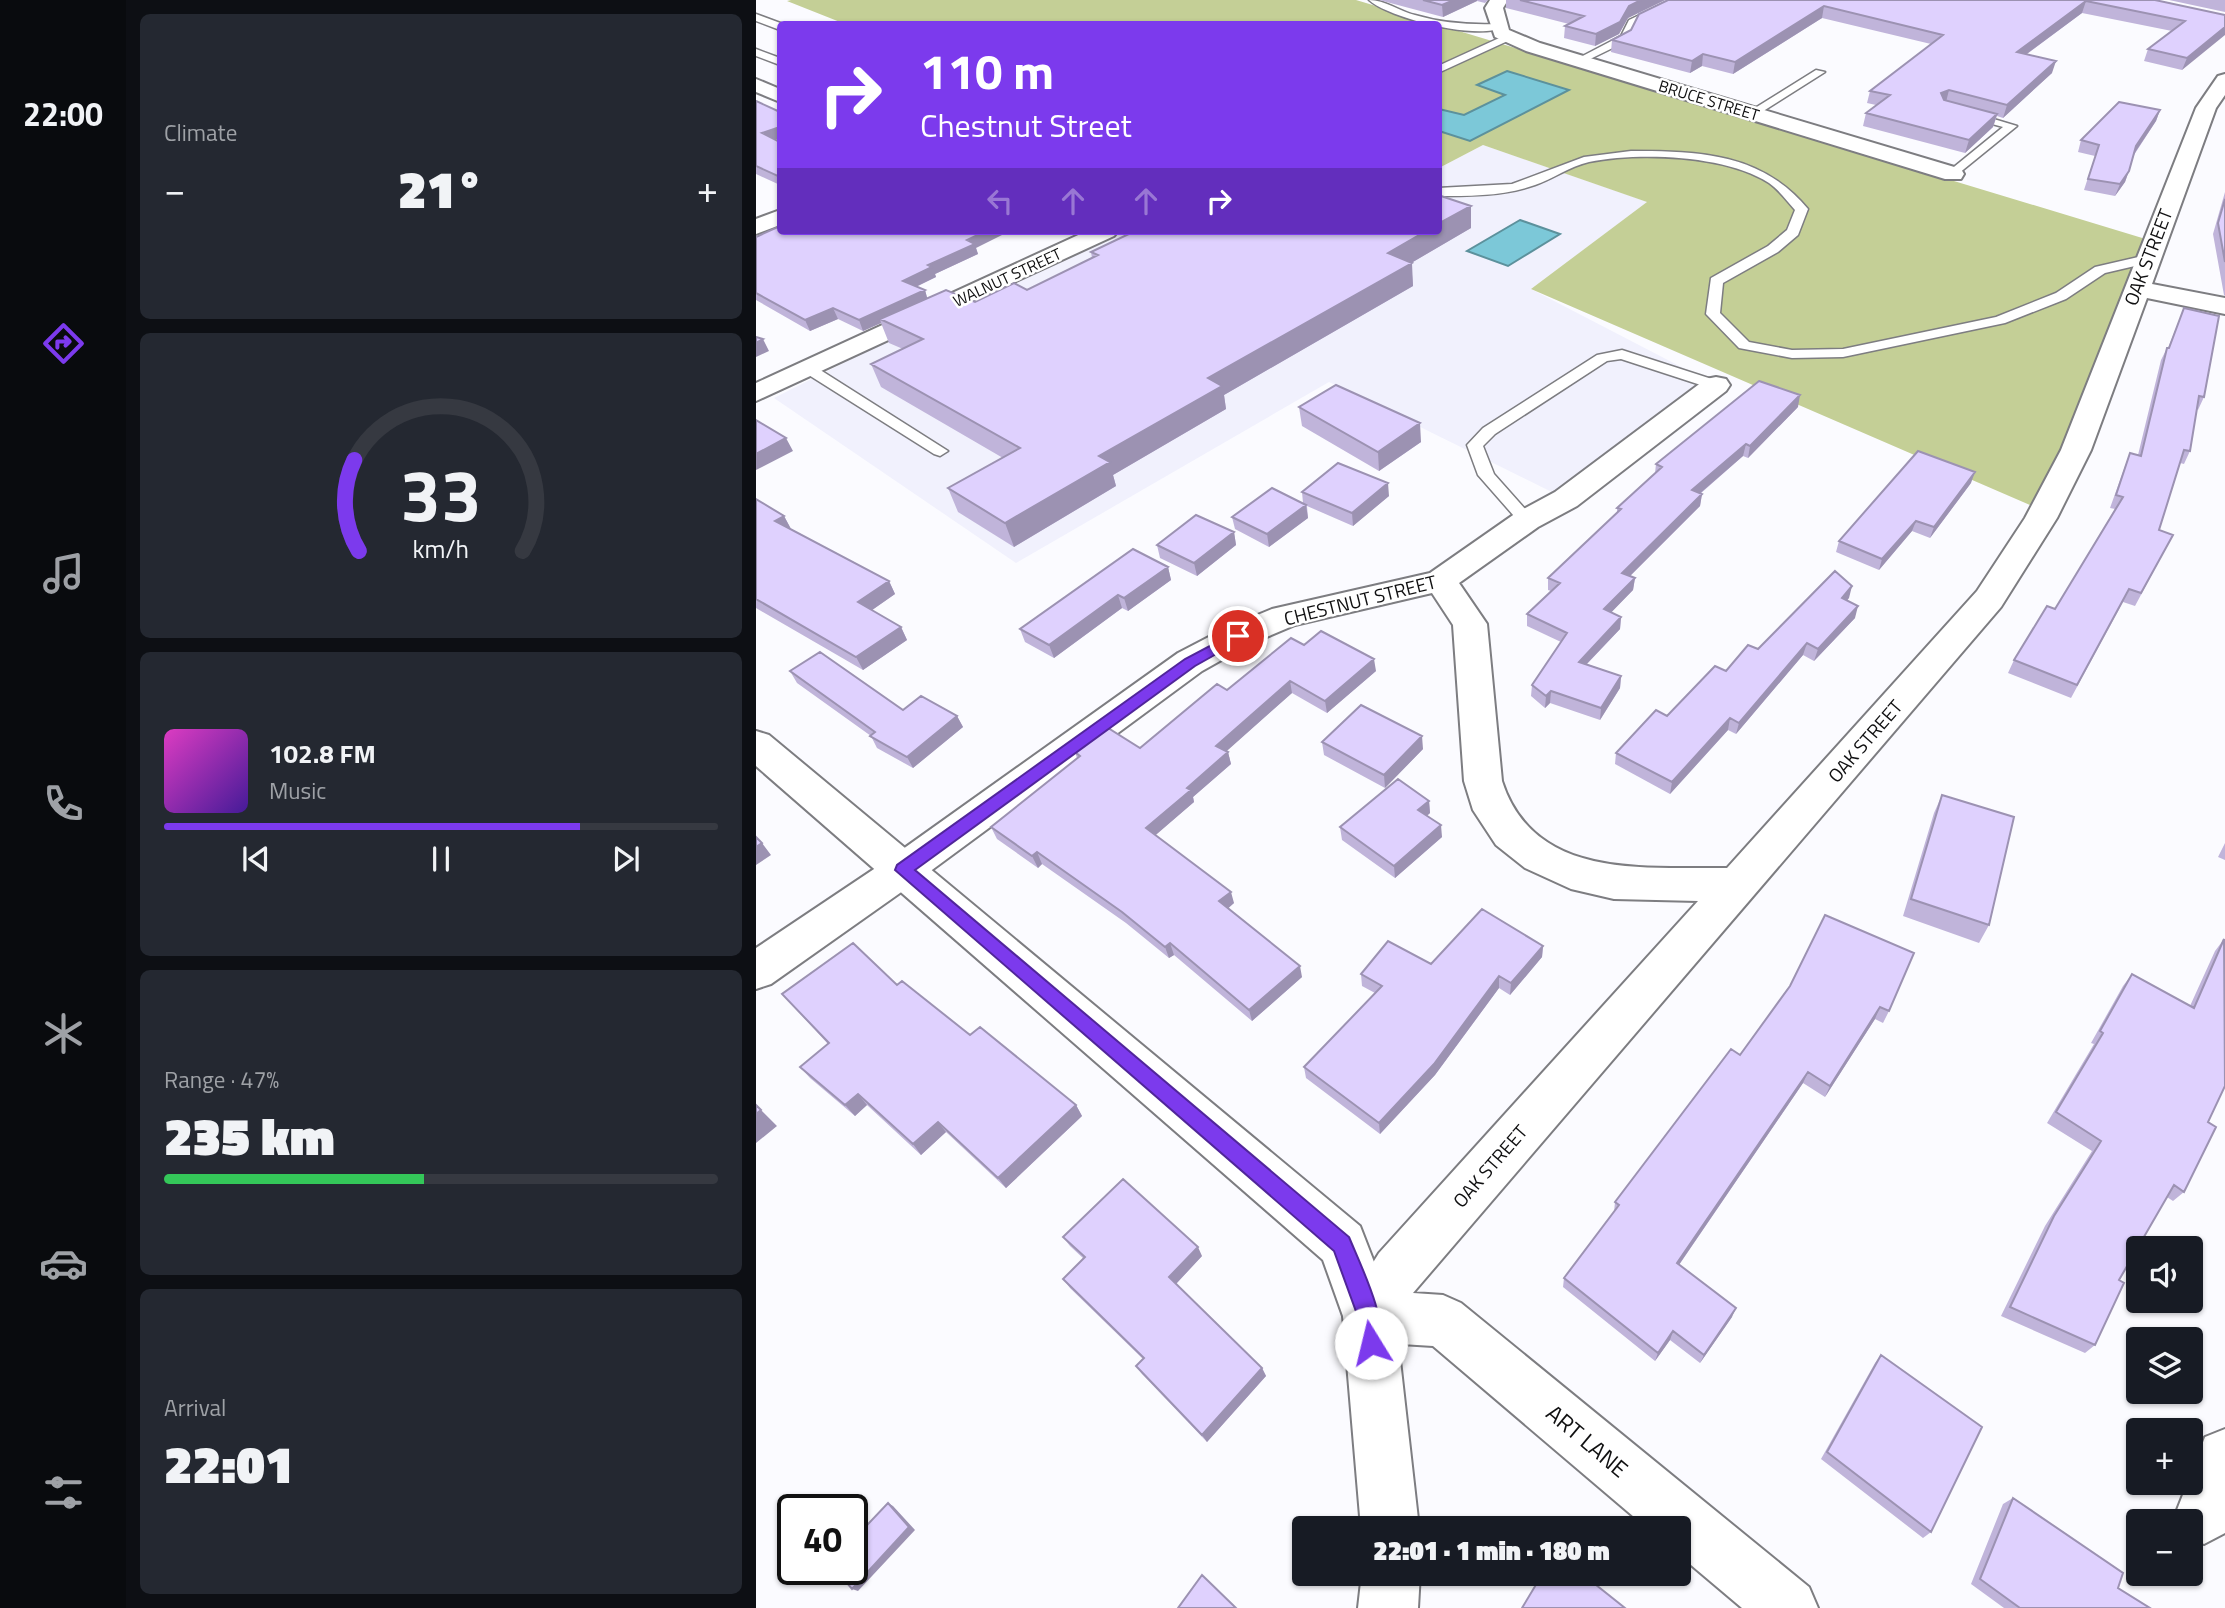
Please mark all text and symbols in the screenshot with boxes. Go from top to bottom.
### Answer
text: 110 m [920,33,1054,108]
icon: right [805,49,896,140]
street label: BRUCE STREET [1656,73,1763,127]
text: 22:00 [23,90,103,138]
text: Chestnut Street [920,101,1132,149]
text: Climate [164,115,237,150]
text: 21° [398,149,484,228]
text: − [164,160,185,218]
text: + [697,160,718,218]
icon: left [981,182,1019,220]
icon: ahead [1054,182,1092,220]
icon: ahead [1127,182,1165,220]
icon: right [1200,182,1238,220]
street label: OAK STREET [2116,204,2179,309]
street label: WALNUT STREET [949,241,1066,313]
icon: directions [39,319,88,368]
text: 33 [400,440,482,550]
text: km/h [413,530,469,568]
icon: music [39,549,88,598]
street label: CHESTNUT STREET [1281,567,1439,632]
pin [1208,606,1268,666]
icon: arrive [1219,617,1257,655]
street label: OAK STREET [1820,693,1909,789]
text: 102.8 FM [269,734,376,773]
text: Music [269,773,326,808]
icon: phone [39,779,88,828]
icon: previous [237,840,275,878]
icon: pause [422,840,460,878]
icon: next [607,840,645,878]
icon: climate [39,1009,88,1058]
text: Range · 47% [164,1062,279,1097]
text: 235 km [164,1096,335,1175]
street label: OAK STREET [1445,1118,1534,1214]
map controls [2126,1236,2203,1586]
button: sound [2126,1236,2203,1313]
icon: car [39,1239,88,1288]
position arrow [1334,1306,1408,1380]
button: layers [2126,1327,2203,1404]
text: Arrival [164,1390,226,1425]
street label: ART LANE [1539,1396,1636,1485]
button: + [2126,1418,2203,1495]
text: 22:01 [164,1424,293,1503]
icon: filters [39,1468,88,1517]
speed limit sign: 40 [777,1494,868,1585]
button: − [2126,1509,2203,1586]
text: 22:01 · 1 min · 180 m [1373,1531,1610,1570]

